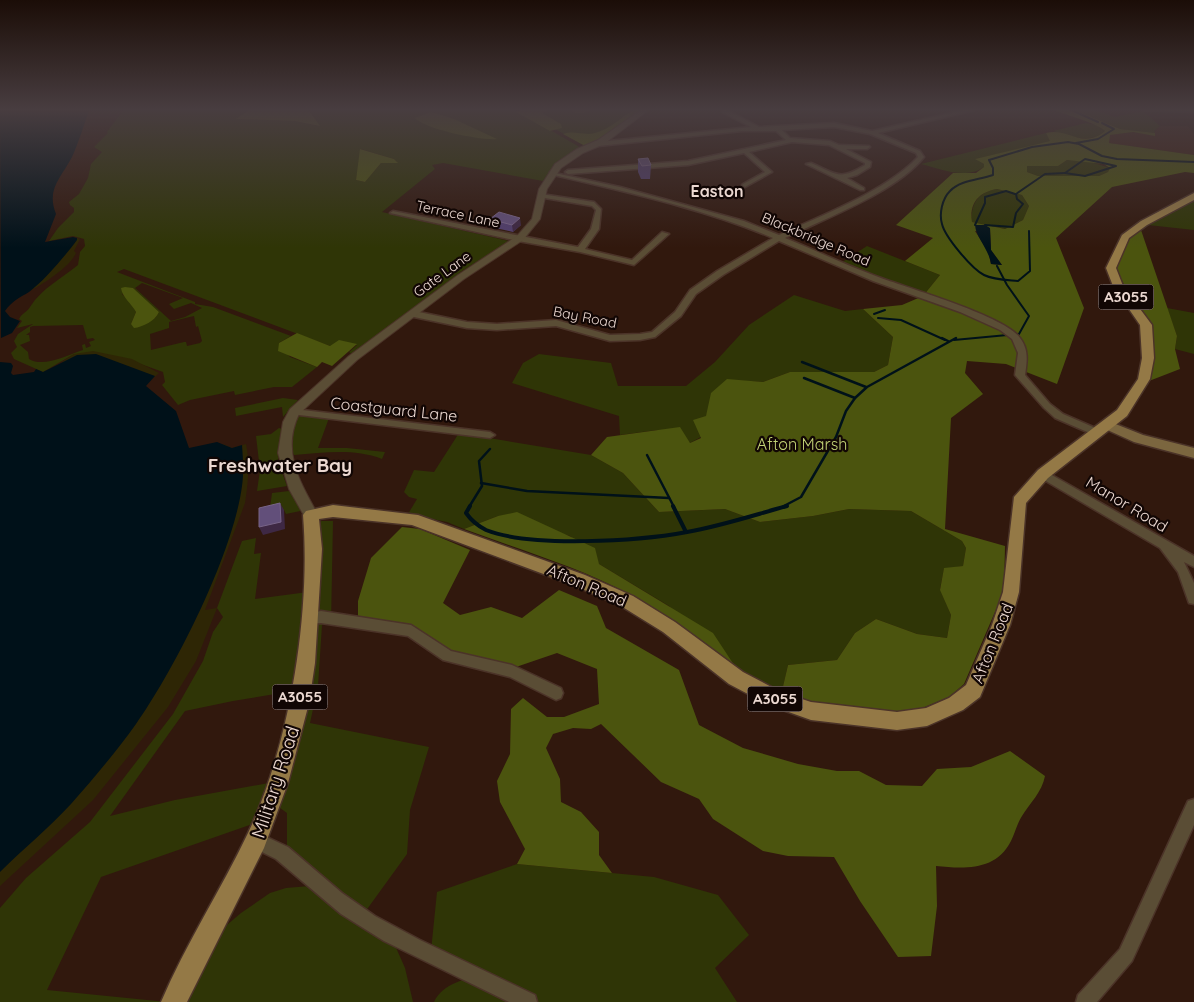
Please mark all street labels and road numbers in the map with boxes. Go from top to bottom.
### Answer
street label: Terrace Lane [415,196,501,232]
street label: Blackbridge Road [759,208,873,270]
street label: Gate Lane [410,247,474,301]
road number: A3055 [1098,284,1154,310]
street label: Bay Road [552,302,618,332]
street label: Coastguard Lane [329,392,459,426]
street label: Manor Road [1082,472,1172,536]
street label: Afton Road [544,559,630,611]
street label: Afton Road [967,600,1017,686]
road number: A3055 [272,684,328,710]
road number: A3055 [748,686,802,712]
street label: Military Road [246,723,304,841]

